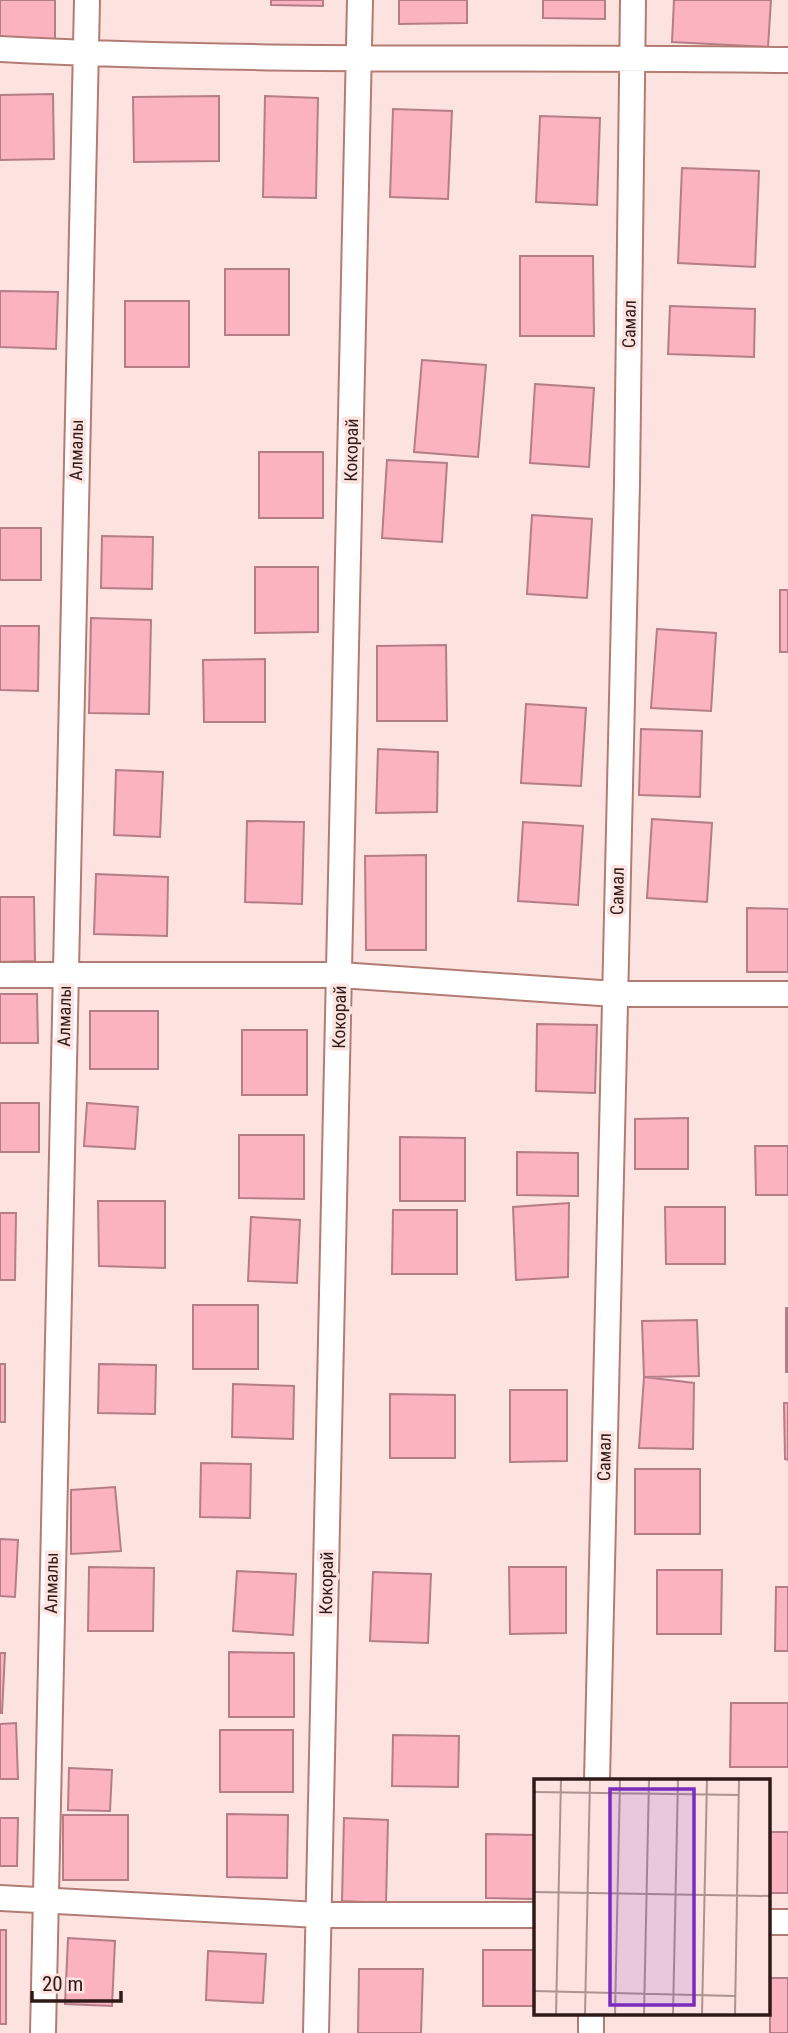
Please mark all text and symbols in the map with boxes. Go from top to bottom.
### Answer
street label: Самал [618,300,640,348]
street label: Кокорай [340,418,362,482]
street label: Алмалы [65,419,87,481]
street label: Самал [606,867,628,915]
street label: Алмалы [53,985,75,1047]
street label: Кокорай [328,985,350,1049]
street label: Самал [593,1433,615,1481]
street label: Кокорай [315,1551,337,1615]
street label: Алмалы [40,1552,62,1614]
inset map [534,1779,770,2016]
scale bar [32,1960,121,2004]
text: 20 m [42,1972,83,1996]

